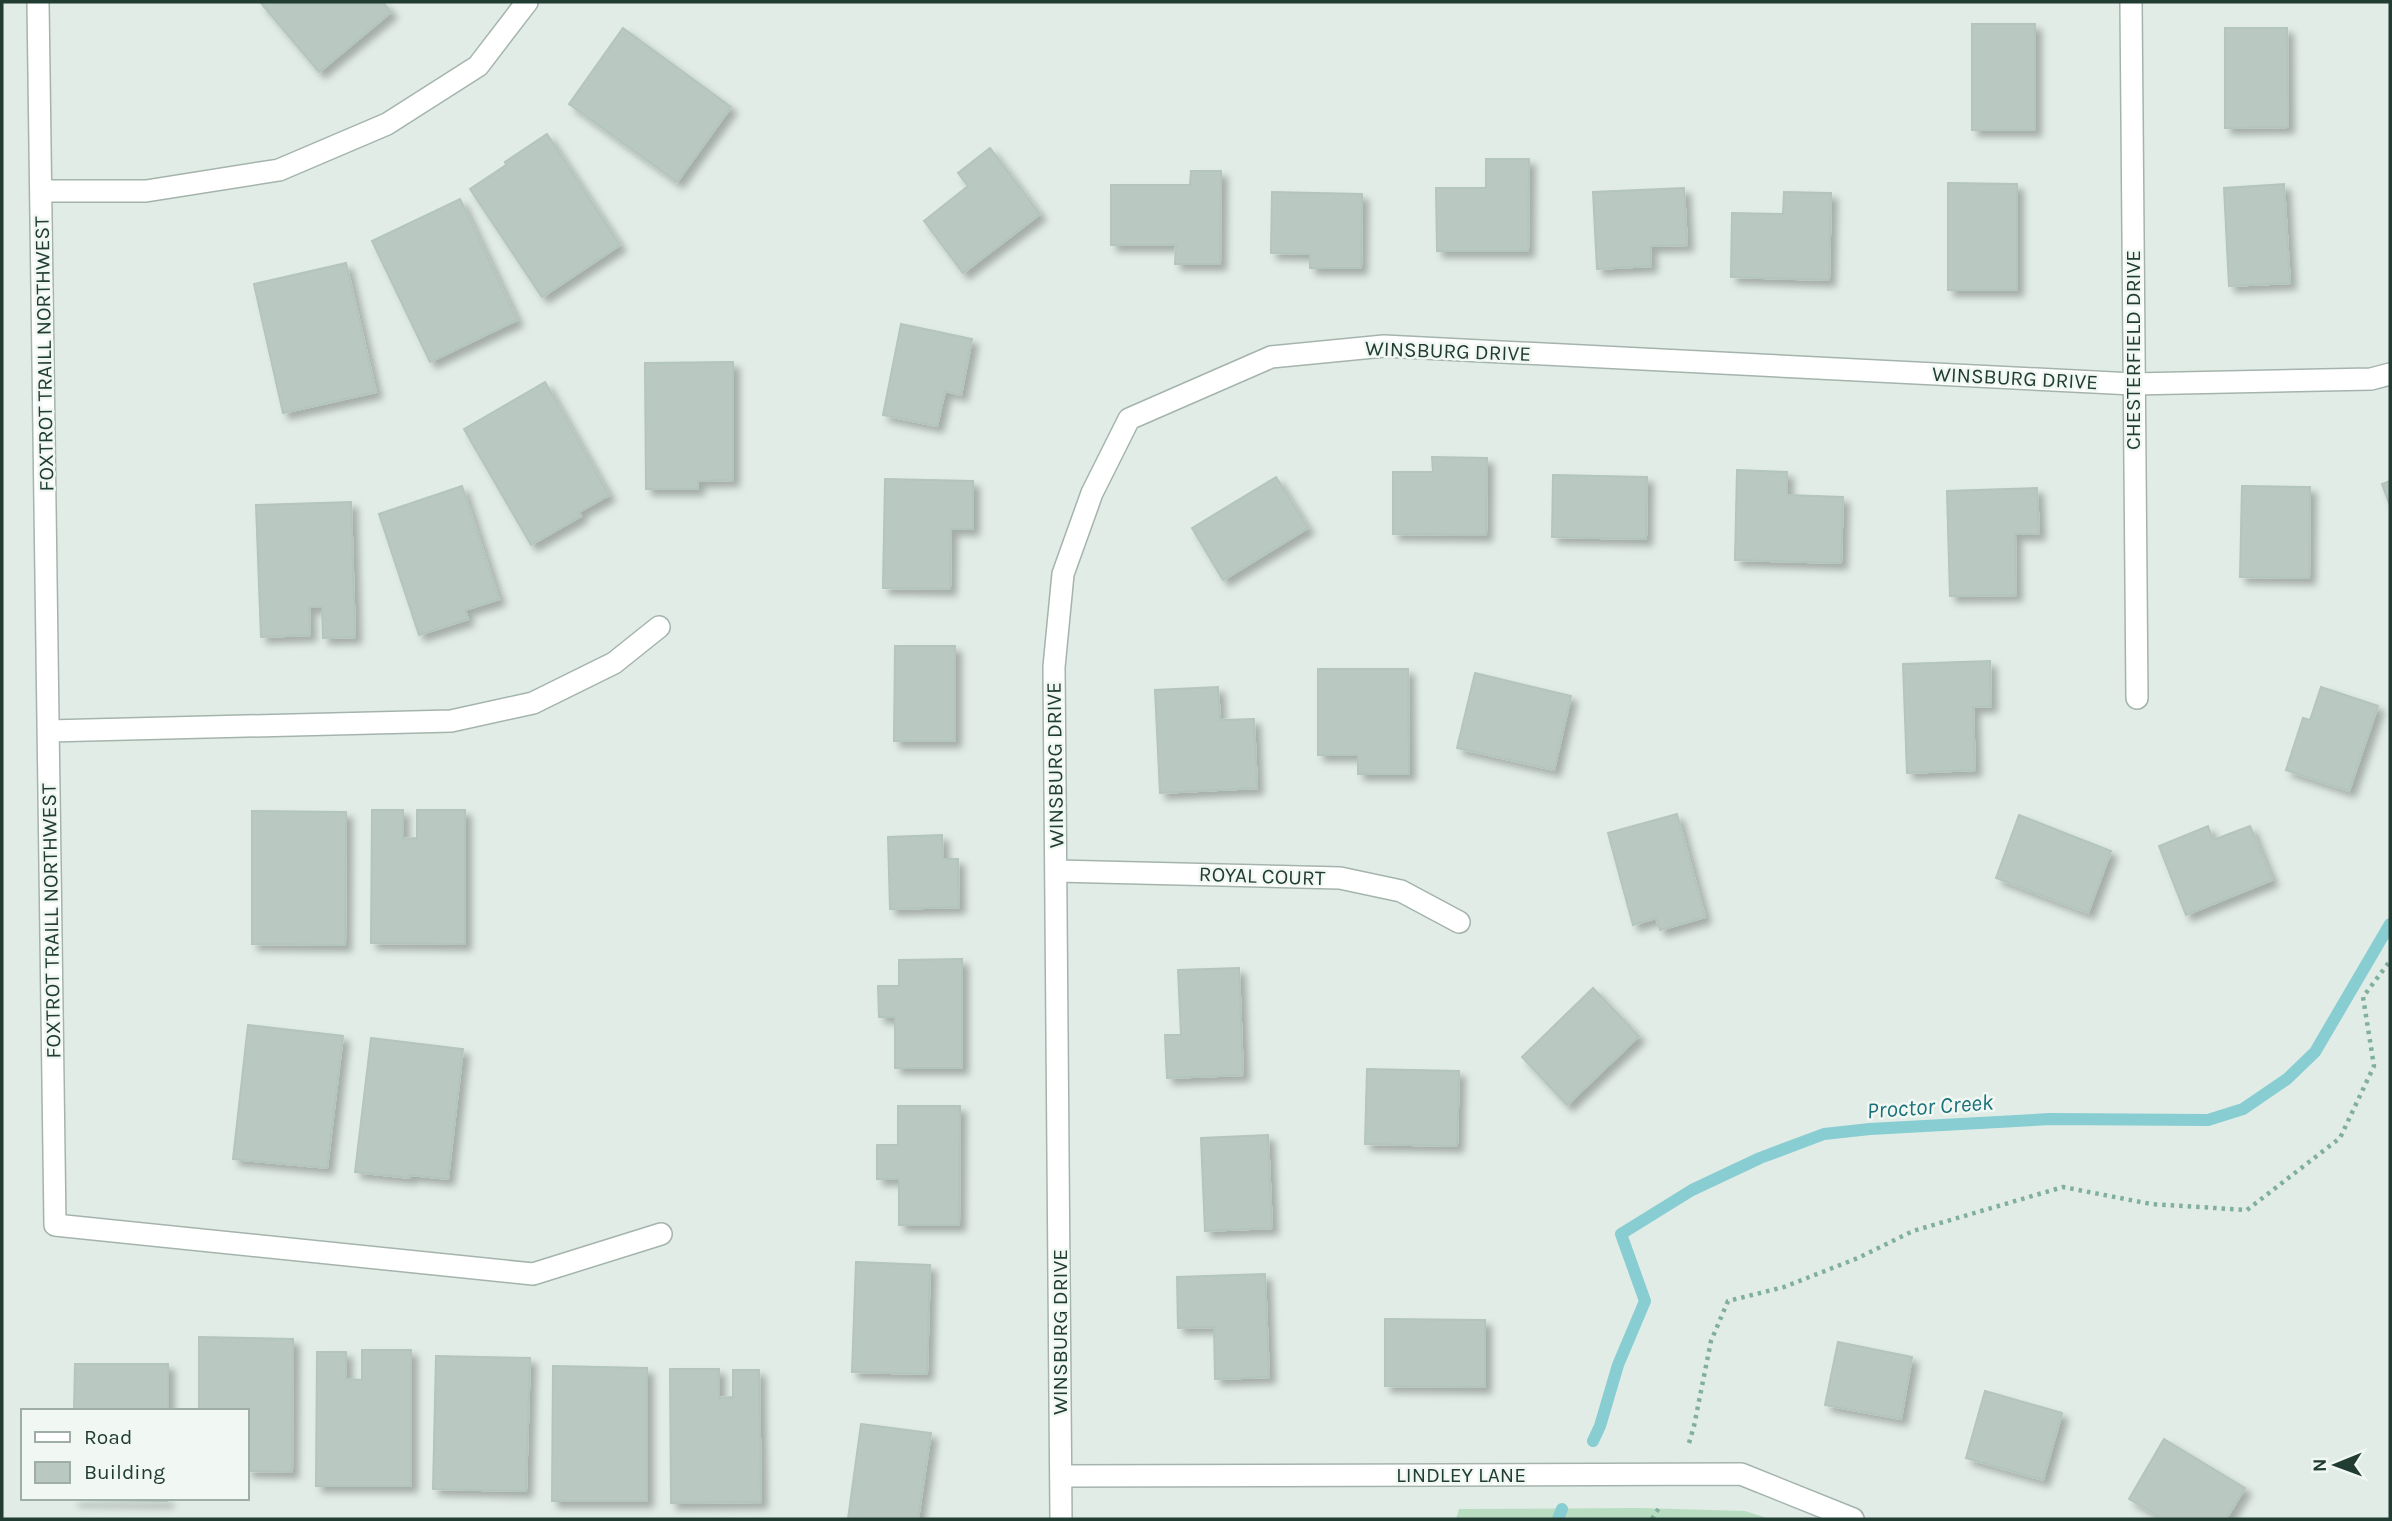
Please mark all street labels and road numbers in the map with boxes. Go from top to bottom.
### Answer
street label: FOXTROT TRAILL NORTHWEST [30,216,58,492]
street label: CHESTERFIELD DRIVE [2121,250,2145,450]
street label: WINSBURG DRIVE [1365,336,1531,366]
street label: WINSBURG DRIVE [1931,362,2099,394]
street label: WINSBURG DRIVE [1042,682,1068,848]
street label: FOXTROT TRAILL NORTHWEST [37,783,65,1059]
street label: ROYAL COURT [1198,862,1326,890]
street label: WINSBURG DRIVE [1048,1249,1072,1415]
street label: LINDLEY LANE [1396,1463,1526,1487]

